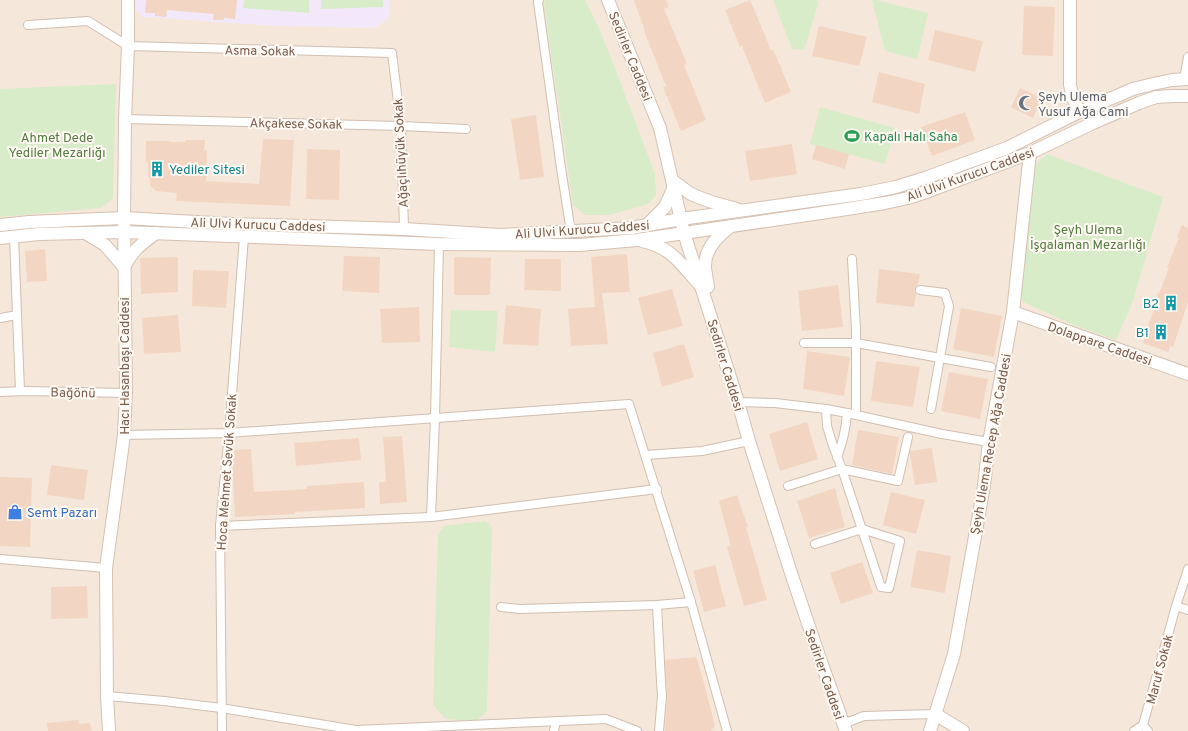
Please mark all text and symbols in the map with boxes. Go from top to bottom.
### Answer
street label: Sedirler Caddesi [604,10,654,104]
street label: Asma Sokak [224,43,296,61]
place label: Şeyh Ulema Yusuf Ağa Cami [1038,90,1129,121]
mosque icon: Şeyh Ulema Yusuf Ağa Cami [1017,94,1035,112]
street label: Ağaçlıhüyük Sokak [391,97,413,208]
street label: Akçakese Sokak [249,116,343,134]
sports icon: Kapalı Halı Saha [843,127,861,145]
place label: Kapalı Halı Saha [864,130,958,146]
park label: Ahmet Dede Yediler Mezarlığı [9,131,105,162]
street label: Ali Ulvi Kurucu Caddesi [904,145,1037,207]
building icon: Yediler Sitesi [148,160,166,178]
place label: Yediler Sitesi [169,163,245,179]
street label: Ali Ulvi Kurucu Caddesi [190,216,326,236]
street label: Ali Ulvi Kurucu Caddesi [514,218,650,244]
park label: Şeyh Ulema İşgalaman Mezarlığı [1030,223,1146,254]
building icon: B2 [1162,294,1180,312]
street label: Hacı Hasanbaşı Caddesi [118,297,134,435]
place label: B2 [1143,297,1159,313]
street label: Sedirler Caddesi [702,318,746,414]
street label: Dolappare Caddesi [1045,320,1154,370]
building icon: B1 [1152,323,1170,341]
place label: B1 [1136,326,1149,342]
street label: Şeyh Ulema Recep Ağa Caddesi [968,353,1016,536]
street label: Bağönü [50,386,96,402]
street label: Hoca Mehmet Sevük Sokak [215,393,241,551]
shop icon: Semt Pazarı [6,503,24,521]
place label: Semt Pazarı [27,506,97,522]
street label: Sedirler Caddesi [800,627,846,722]
street label: Maruf Sokak [1144,633,1178,706]

